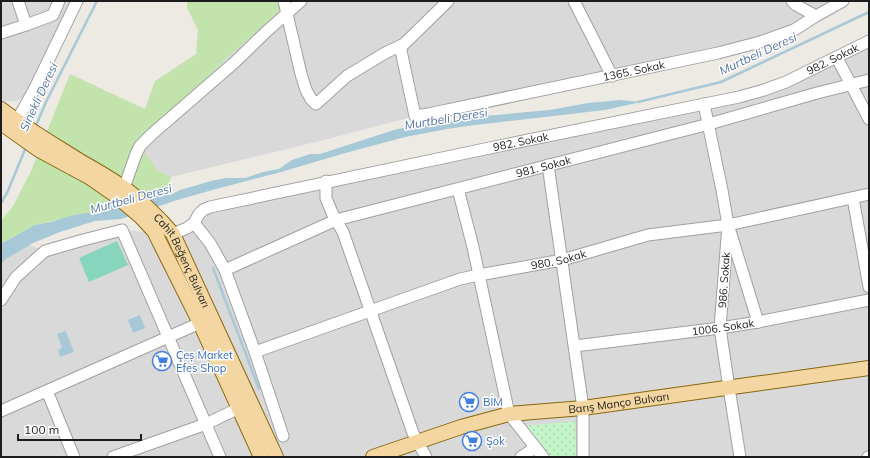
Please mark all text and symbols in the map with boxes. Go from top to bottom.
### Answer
water label: Murtbeli Deresi [717,29,799,78]
street label: 982. Sokak [804,40,861,78]
street label: 1365. Sokak [602,57,666,84]
water label: Sinekli Deresi [16,60,61,134]
water label: Murtbeli Deresi [403,105,489,132]
street label: 982. Sokak [492,129,550,154]
street label: 981. Sokak [515,153,573,180]
water label: Murtbeli Deresi [88,180,173,217]
street label: Cahit Beğenç Bulvarı [151,210,213,310]
street label: 980. Sokak [530,246,588,272]
street label: 986. Sokak [715,251,733,309]
street label: 1006. Sokak [691,316,755,338]
place label: Çeș Market Efes Shop [176,348,233,375]
supermarket icon: Çeș Market Efes Shop [151,350,173,372]
street label: Barış Manço Bulvarı [568,389,670,416]
supermarket icon: BİM [458,391,480,413]
place label: BİM [483,395,503,409]
scale bar [18,416,141,442]
text: 100 m [24,422,59,437]
supermarket icon: Şok [461,430,483,452]
place label: Şok [486,434,505,448]

